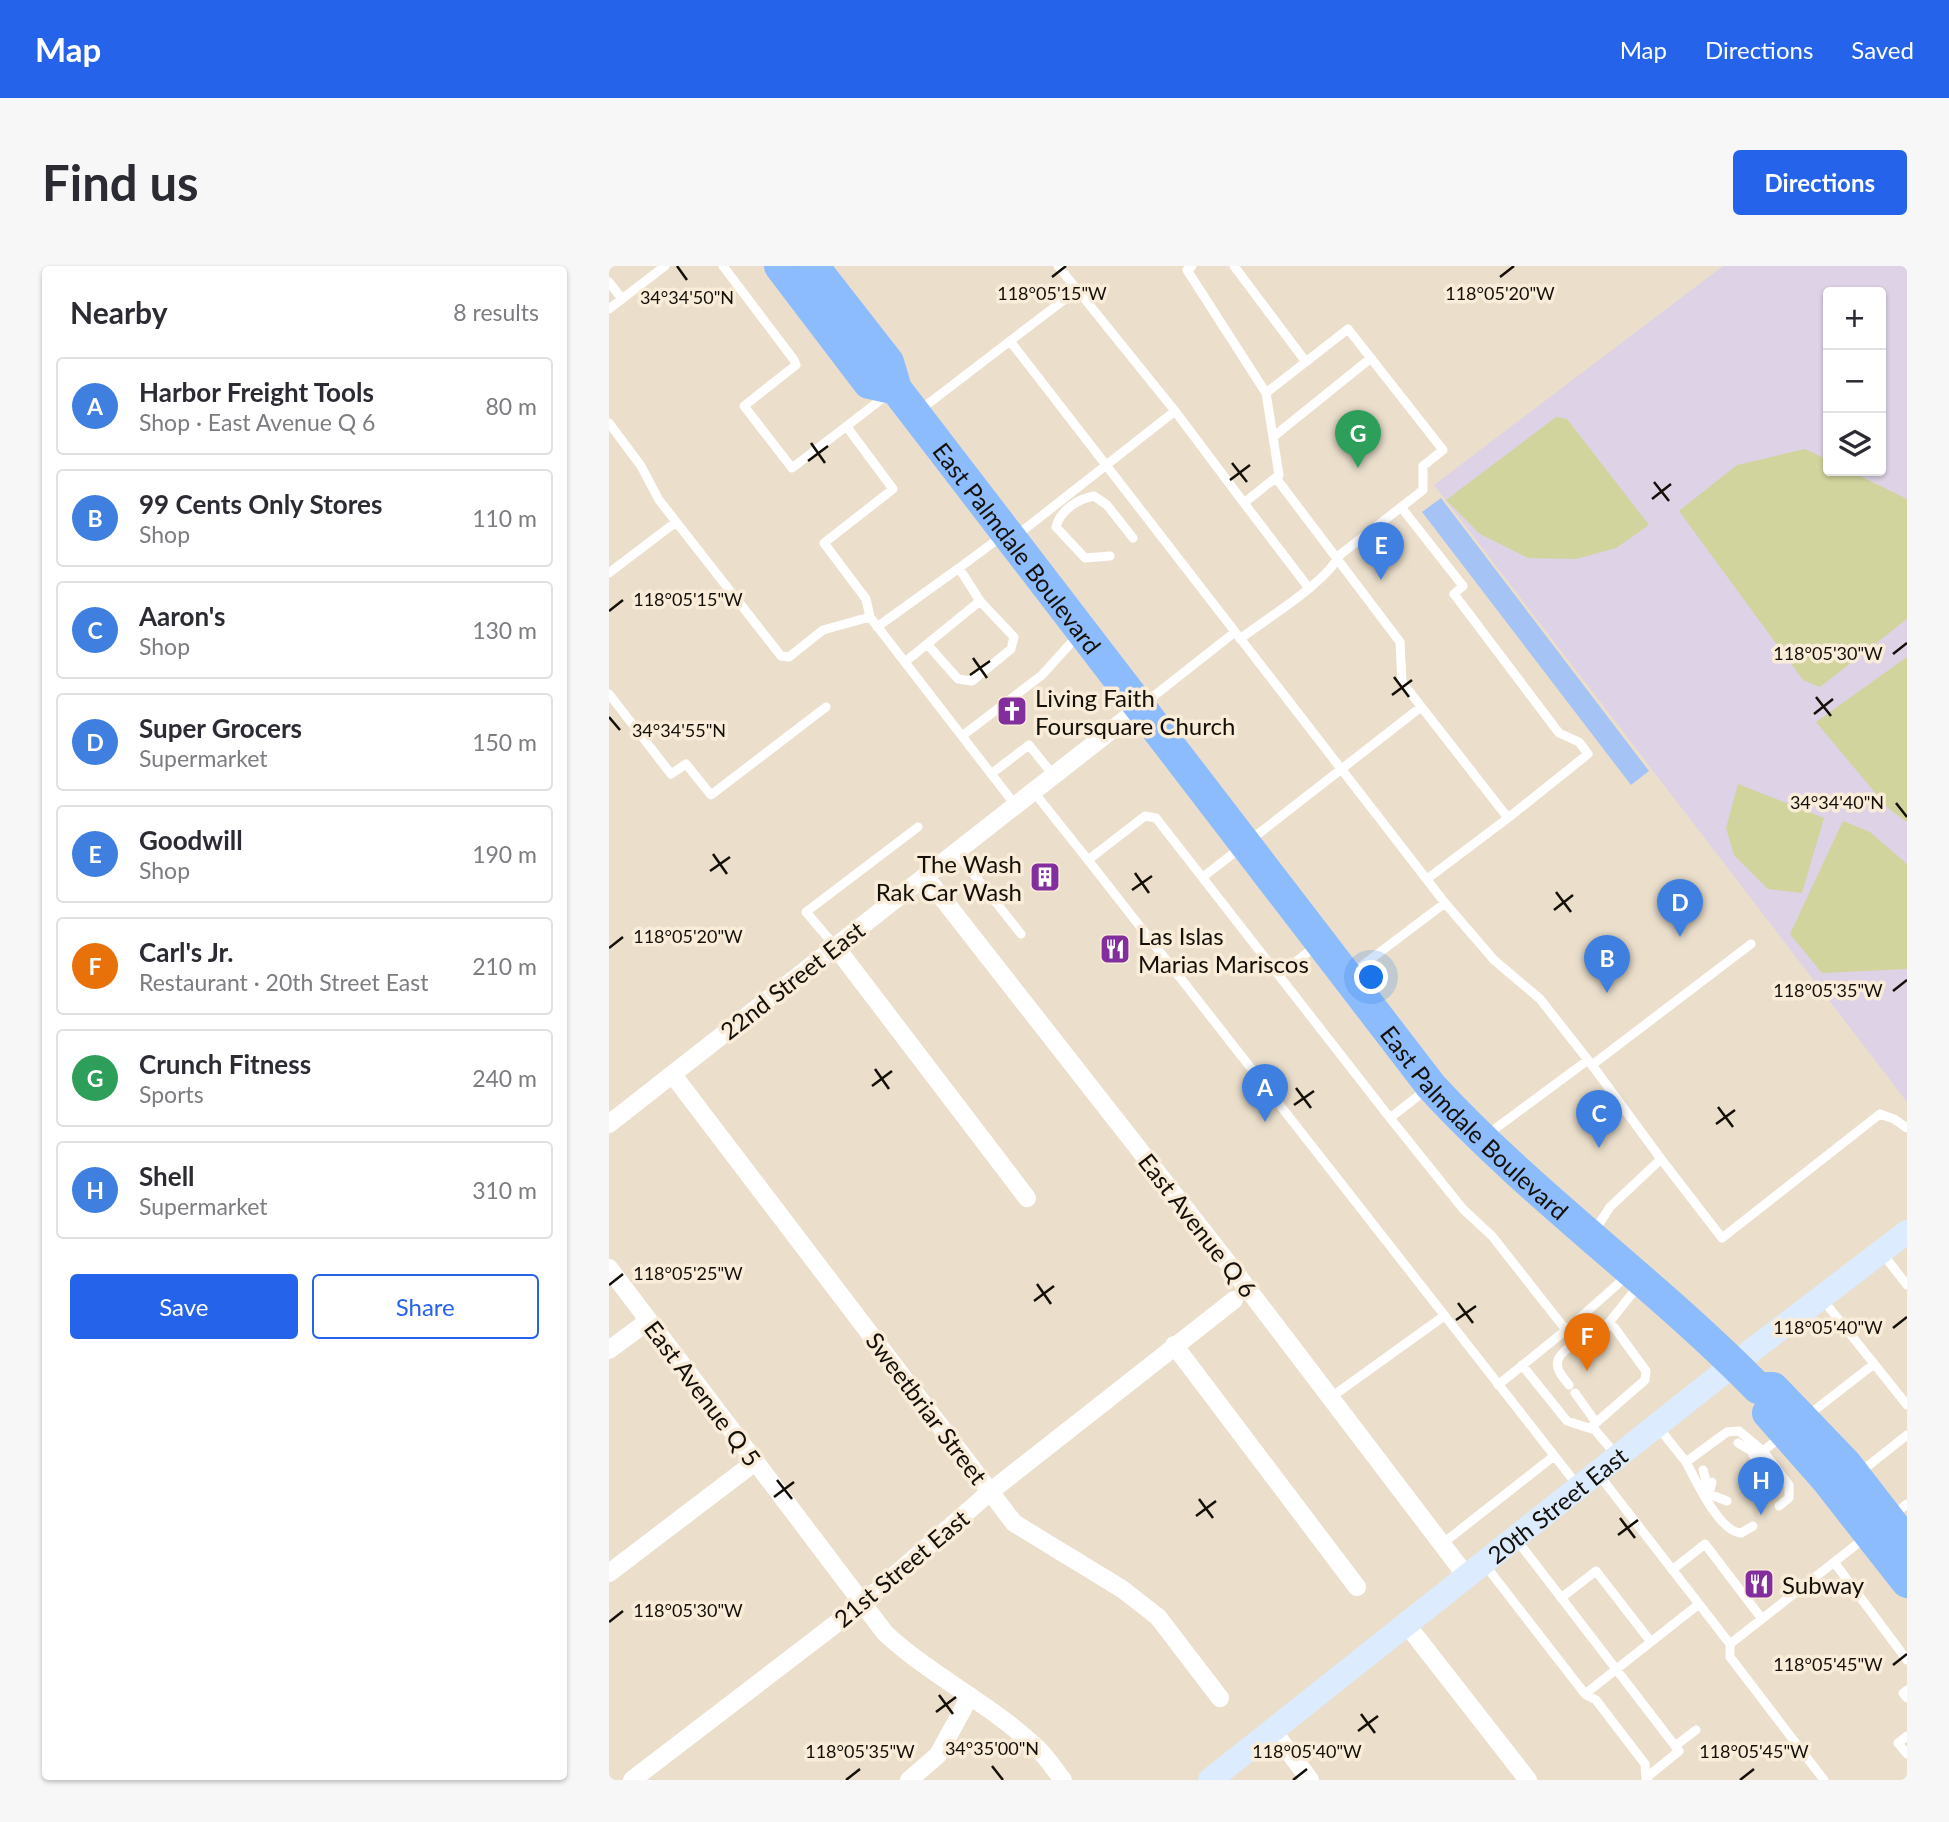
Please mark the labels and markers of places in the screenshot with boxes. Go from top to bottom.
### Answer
pin: G [1335,410,1381,468]
pin: E [1358,522,1404,580]
place label: Living Faith Foursquare Church [1035,683,1235,740]
church icon: Living Faith Foursquare Church [995,694,1029,728]
place label: The Wash Rak Car Wash [876,849,1022,906]
building icon: The Wash Rak Car Wash [1028,860,1062,894]
pin: D [1657,879,1703,937]
place label: Las Islas Marias Mariscos [1138,921,1309,978]
restaurant icon: Las Islas Marias Mariscos [1098,932,1132,966]
pin: B [1584,935,1630,993]
pin: A [1242,1064,1288,1122]
pin: C [1576,1090,1622,1148]
pin: F [1564,1313,1610,1371]
pin: H [1738,1457,1784,1515]
restaurant icon: Subway [1742,1567,1776,1601]
place label: Subway [1782,1570,1865,1599]

